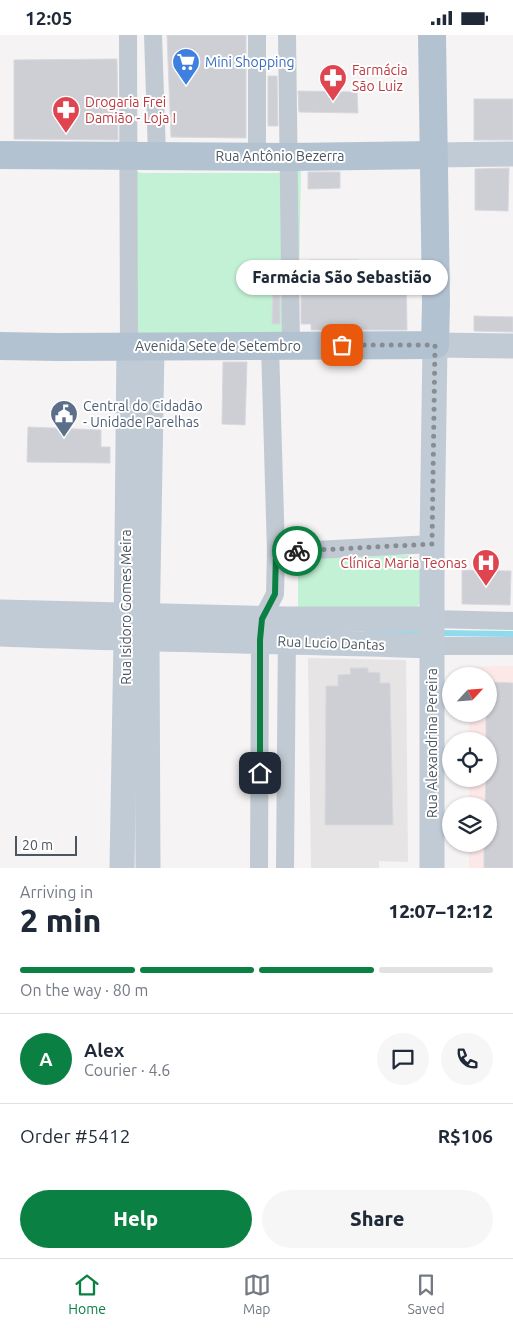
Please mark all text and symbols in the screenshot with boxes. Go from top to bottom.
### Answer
text: 12:05 [25,7,73,29]
supermarket icon: Mini Shopping [171,47,201,86]
place label: Mini Shopping [205,54,295,70]
place label: Farmácia São Luiz [352,62,408,94]
pharmacy icon: Farmácia São Luiz [318,63,348,102]
place label: Drogaria Frei Damião - Loja I [85,94,176,126]
pharmacy icon: Drogaria Frei Damião - Loja I [51,95,81,134]
street label: Rua Antônio Bezerra [215,148,345,164]
callout: Farmácia São Sebastião [236,260,448,295]
text: Farmácia São Sebastião [252,268,432,286]
pin [321,324,363,366]
icon: bag [328,331,356,359]
street label: Avenida Sete de Setembro [135,338,301,354]
place label: Central do Cidadão - Unidade Parelhas [83,398,203,430]
public building icon: Central do Cidadão - Unidade Parelhas [49,399,79,438]
courier [272,526,322,576]
street label: Rua Isidoro Gomes Meira [118,529,134,685]
icon: bike [283,537,311,565]
hospital icon: Clínica Maria Teonas [471,548,501,587]
place label: Clínica Maria Teonas [340,555,467,571]
street label: Rua Lucio Dantas [277,633,385,653]
north arrow [442,667,498,723]
map controls [442,667,497,852]
street label: Rua Alexandrina Pereira [424,668,440,818]
button: locate [442,732,497,787]
pin [239,752,281,794]
icon: home [246,759,274,787]
button: layers [442,797,497,852]
scale bar [15,833,78,856]
text: 20 m [22,837,53,853]
text: Arriving in [20,883,93,901]
text: 12:07–12:12 [388,900,493,922]
text: 2 min [20,902,101,938]
text: On the way · 80 m [20,981,148,999]
button: chat [377,1033,429,1085]
button: phone [441,1033,493,1085]
text: Alex [84,1039,124,1061]
text: A [39,1048,53,1070]
text: Courier · 4.6 [84,1061,170,1079]
text: Order #5412 [20,1125,130,1147]
text: R$106 [438,1125,493,1147]
button: Help [20,1190,252,1248]
button: Share [262,1190,493,1248]
tab: Home [68,1271,106,1317]
tab: Map [243,1271,271,1317]
tab: Saved [407,1271,445,1317]

